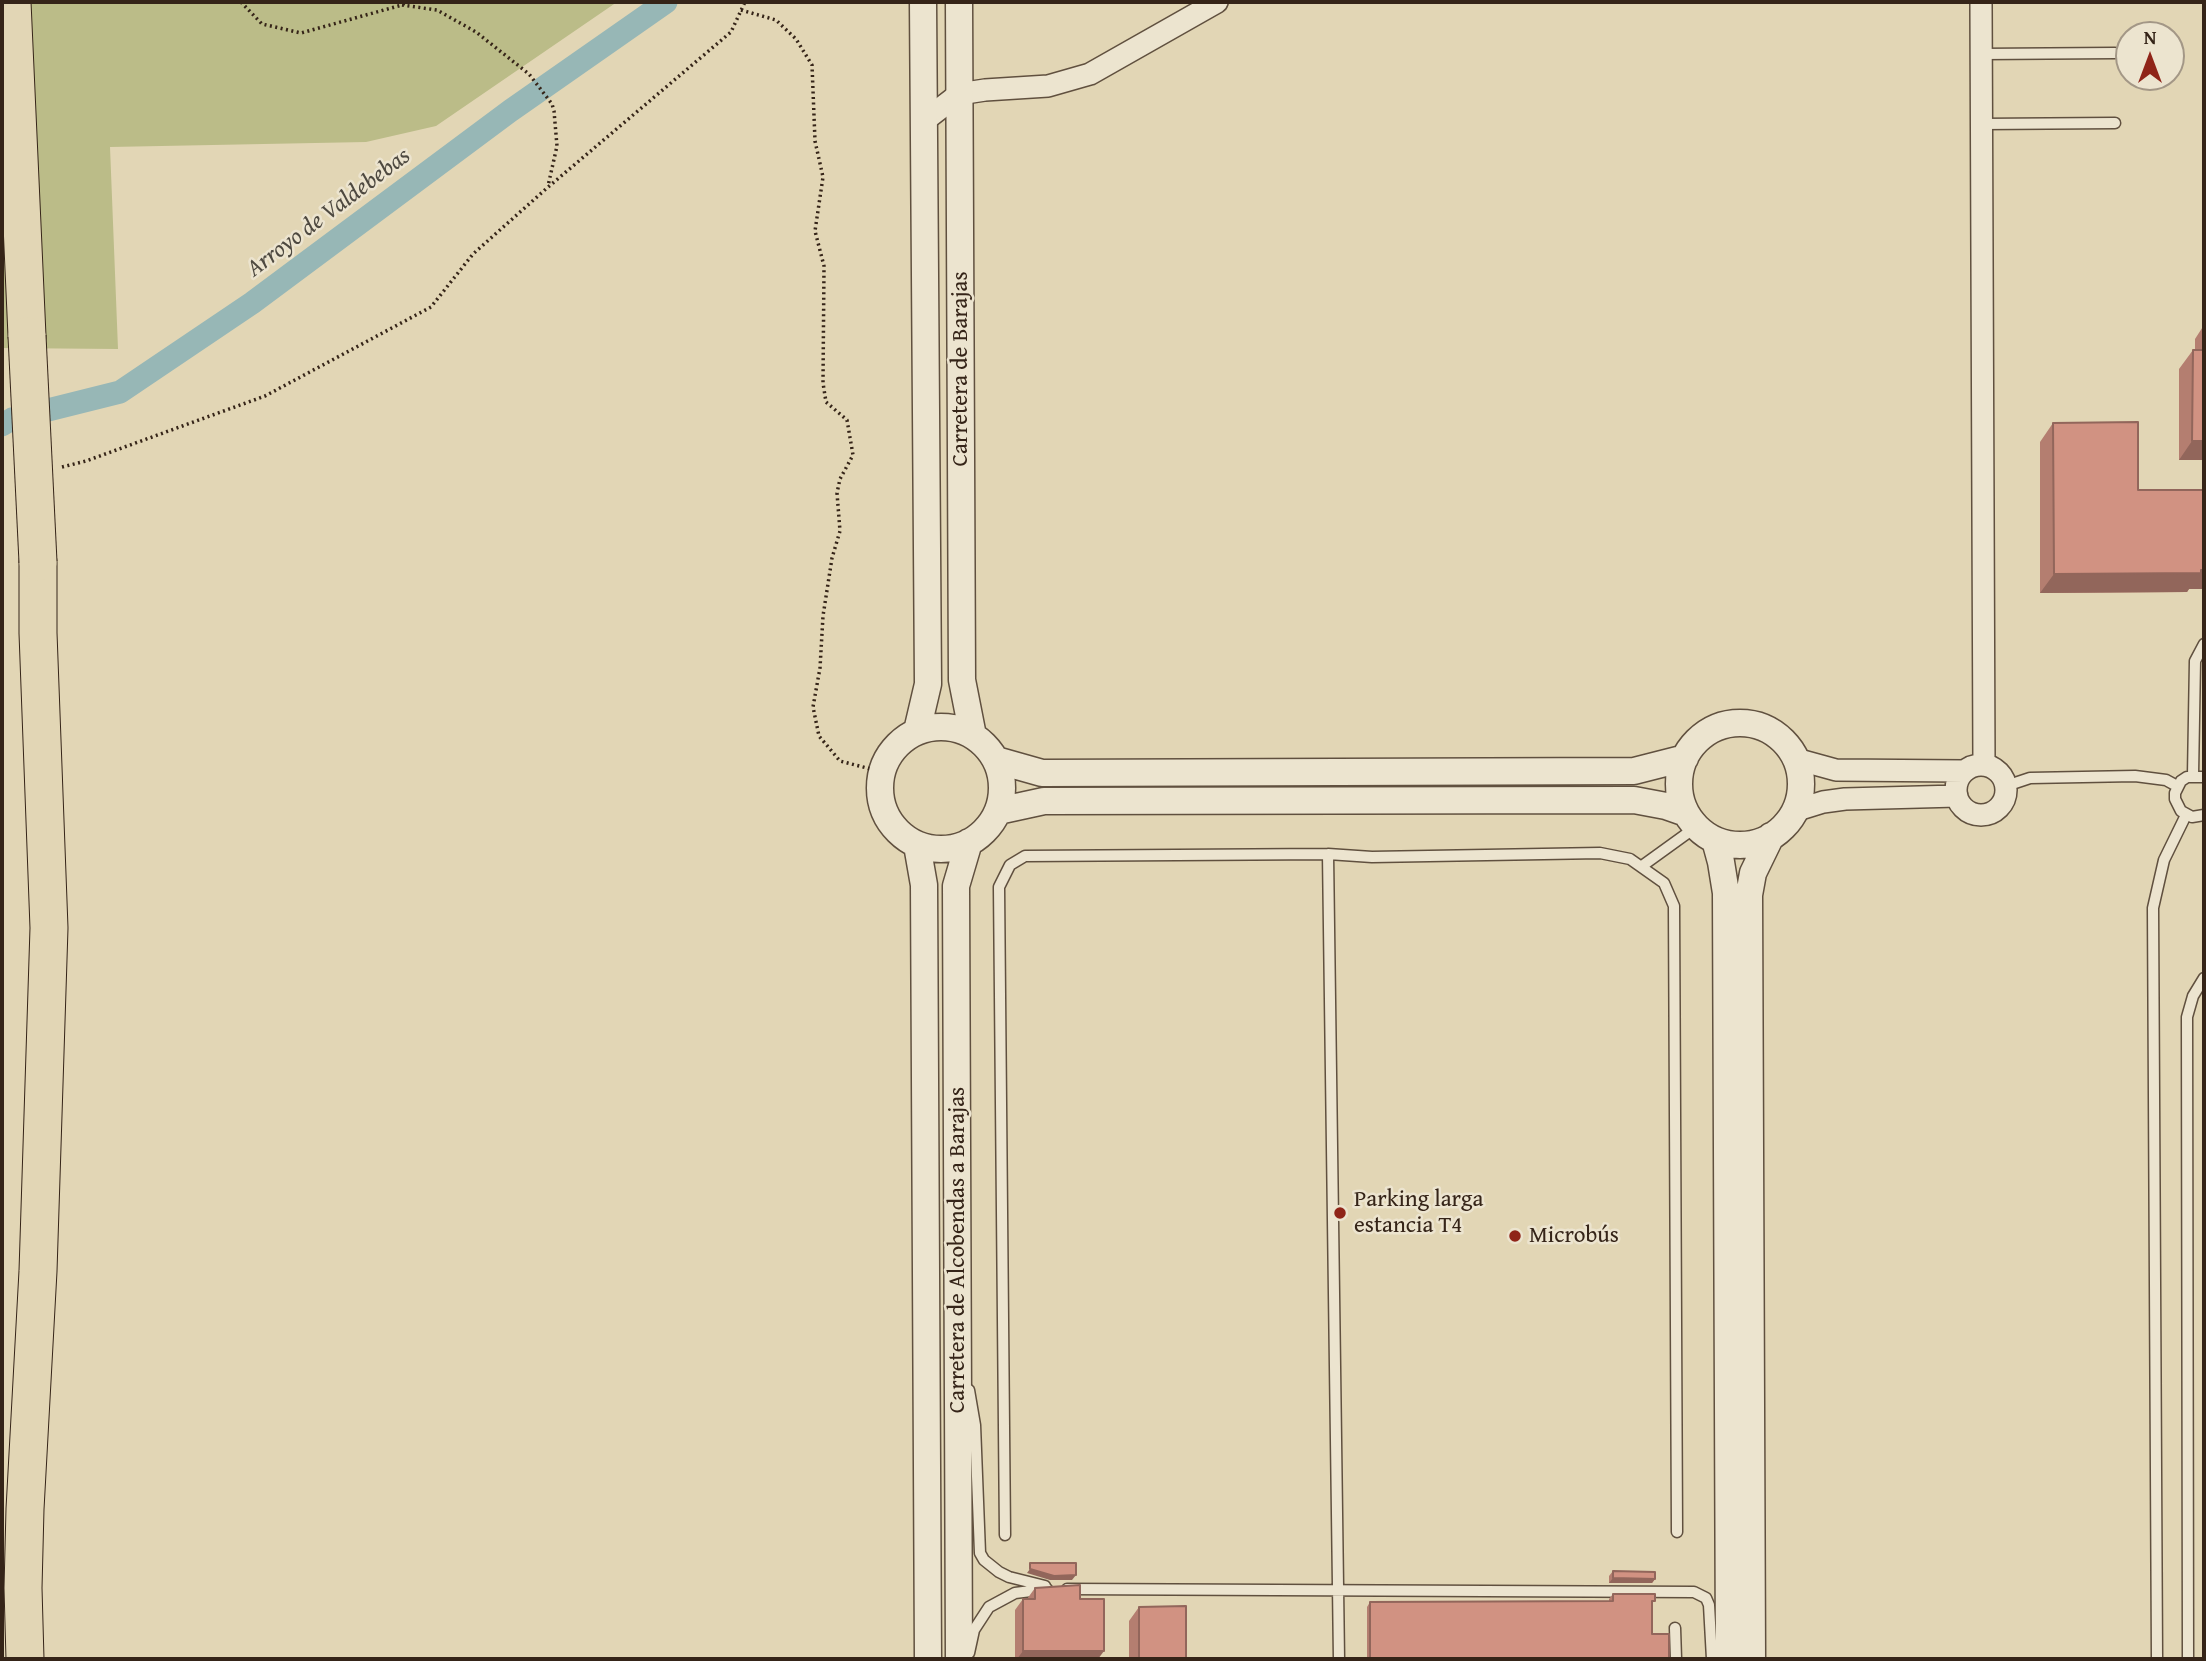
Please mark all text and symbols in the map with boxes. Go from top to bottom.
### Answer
north arrow [2115,21,2185,91]
text: N [2144,23,2156,51]
water label: Arroyo de Valdebebas [242,142,416,284]
street label: Carretera de Barajas [947,271,975,467]
street label: Carretera de Alcobendas a Barajas [944,1087,972,1413]
place label: Parking larga estancia T4 [1354,1186,1483,1240]
marker: Parking larga estancia T4 [1332,1205,1348,1221]
place label: Microbús [1529,1222,1619,1250]
marker: Microbús [1507,1228,1523,1244]

